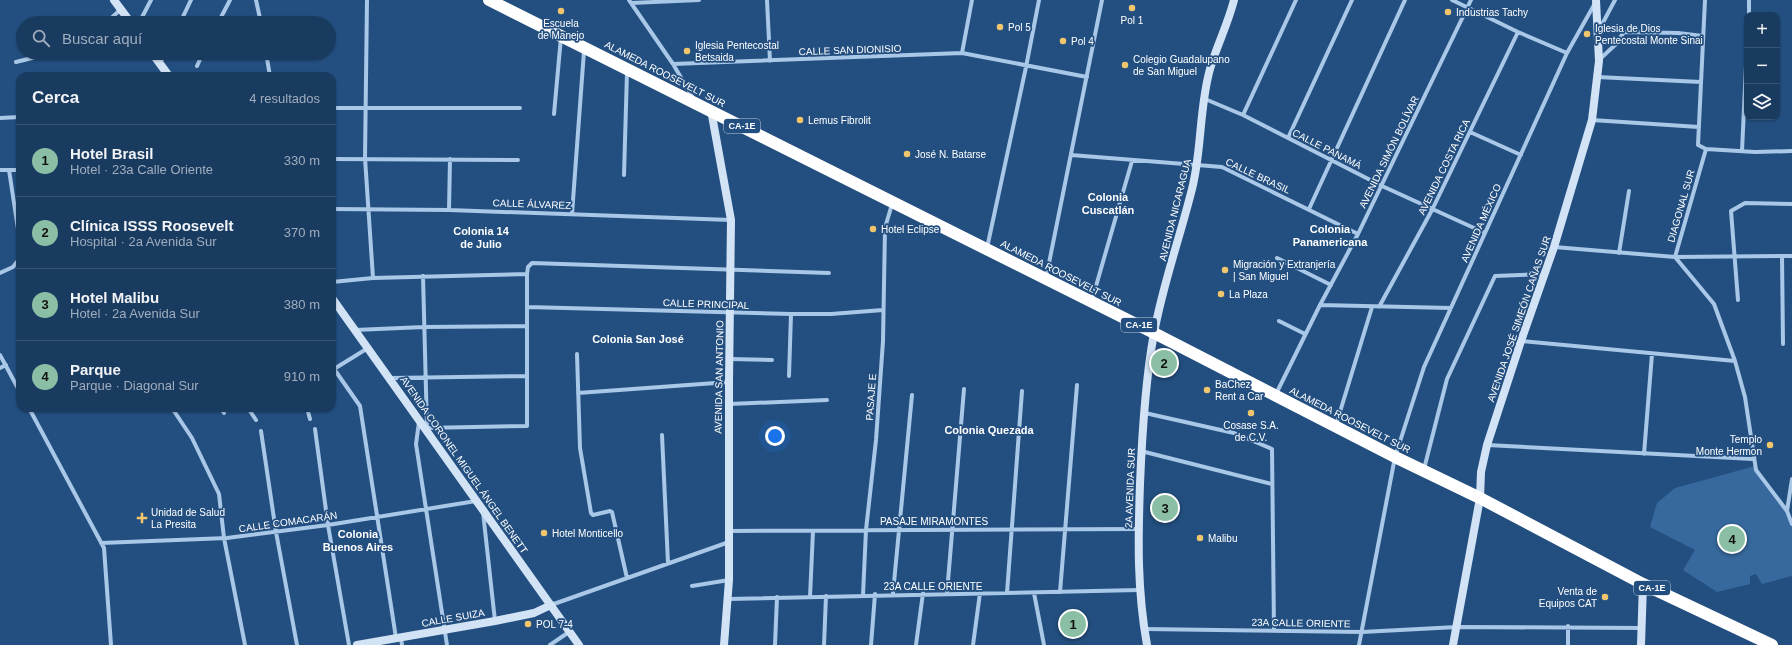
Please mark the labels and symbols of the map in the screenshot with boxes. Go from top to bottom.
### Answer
marker: Pol 1 [1127,3,1137,13]
marker: Escuela de Manejo [556,6,566,16]
marker: Industrias Tachy [1443,7,1453,17]
place label: Industrias Tachy [1456,7,1528,18]
place label: Pol 1 [1121,15,1144,26]
place label: Escuela de Manejo [538,18,585,41]
marker: Pol 5 [995,22,1005,32]
place label: Pol 5 [1008,22,1031,33]
place label: Iglesia de Dios Pentecostal Monte Sinai [1595,23,1703,46]
marker: Iglesia de Dios Pentecostal Monte Sinai [1582,29,1592,39]
marker: Pol 4 [1058,36,1068,46]
place label: Pol 4 [1071,36,1094,47]
street label: ALAMEDA ROOSEVELT SUR [603,39,727,109]
place label: Iglesia Pentecostal Betsaida [695,40,779,63]
street label: CALLE SAN DIONISIO [798,43,902,57]
marker: Iglesia Pentecostal Betsaida [682,46,692,56]
place label: Colegio Guadalupano de San Miguel [1133,54,1230,77]
marker: Colegio Guadalupano de San Miguel [1120,60,1130,70]
street label: AVENIDA SIMÓN BOLÍVAR [1356,94,1421,210]
marker: Lemus Fibrolit [795,115,805,125]
place label: Lemus Fibrolit [808,115,871,126]
street label: AVENIDA COSTA RICA [1416,117,1472,217]
road number: CA-1E [724,119,760,133]
street label: CALLE PANAMÁ [1291,126,1364,171]
marker: José N. Batarse [902,149,912,159]
place label: José N. Batarse [915,149,987,160]
street label: CALLE BRASIL [1224,156,1292,196]
street label: AVENIDA NICARAGUA [1157,157,1193,262]
street label: DIAGONAL SUR [1665,168,1697,244]
street label: AVENIDA MÉXICO [1458,181,1503,264]
district label: Colonia Cuscatlán [1082,191,1135,216]
street label: CALLE ÁLVAREZ [493,196,571,211]
district label: Colonia Panamericana [1293,223,1368,248]
marker: Hotel Eclipse [868,224,878,234]
place label: Hotel Eclipse [881,224,940,235]
district label: Colonia 14 de Julio [453,225,510,250]
street label: AVENIDA JOSÉ SIMEÓN CAÑAS SUR [1484,234,1553,403]
street label: ALAMEDA ROOSEVELT SUR [999,238,1123,308]
place label: Migración y Extranjería | San Miguel [1233,259,1336,282]
marker: Migración y Extranjería | San Miguel [1220,265,1230,275]
marker: La Plaza [1216,289,1226,299]
place label: La Plaza [1229,289,1268,300]
street label: CALLE PRINCIPAL [663,297,750,311]
road number: CA-1E [1121,318,1157,332]
street label: AVENIDA SAN ANTONIO [713,320,725,434]
district label: Colonia San José [592,333,684,345]
pin: 2 [1151,348,1177,378]
street label: PASAJE E [864,373,878,421]
street label: AVENIDA CORONEL MIGUEL ÁNGEL BENETT [398,374,531,556]
place label: BaChez Rent a Car [1215,379,1264,402]
marker: BaChez Rent a Car [1202,385,1212,395]
street label: ALAMEDA ROOSEVELT SUR [1288,385,1412,455]
marker: Cosase S.A. de C.V. [1246,408,1256,418]
place label: Cosase S.A. de C.V. [1223,420,1279,443]
district label: Colonia Quezada [944,424,1034,436]
your location [765,426,785,446]
place label: Templo Monte Hermon [1696,434,1762,457]
marker: Templo Monte Hermon [1765,440,1775,450]
street label: 2A AVENIDA SUR [1123,448,1137,528]
pin: 3 [1152,493,1178,523]
place label: Unidad de Salud La Presita [151,507,225,530]
street label: CALLE COMACARÁN [238,509,338,534]
marker: Unidad de Salud La Presita [136,512,148,524]
street label: PASAJE MIRAMONTES [880,516,988,527]
pin: 4 [1719,524,1745,554]
district label: Colonia Buenos Aires [323,528,393,553]
marker: Hotel Monticello [539,528,549,538]
place label: Hotel Monticello [552,528,624,539]
marker: Malibu [1195,533,1205,543]
place label: Malibu [1208,533,1237,544]
street label: 23A CALLE ORIENTE [884,581,983,592]
road number: CA-1E [1634,581,1670,595]
place label: Venta de Equipos CAT [1539,586,1597,609]
marker: Venta de Equipos CAT [1600,592,1610,602]
street label: CALLE SUIZA [421,607,486,629]
pin: 1 [1060,609,1086,639]
street label: 23A CALLE ORIENTE [1251,617,1351,629]
marker: POL 7-4 [523,619,533,629]
place label: POL 7-4 [536,619,573,630]

